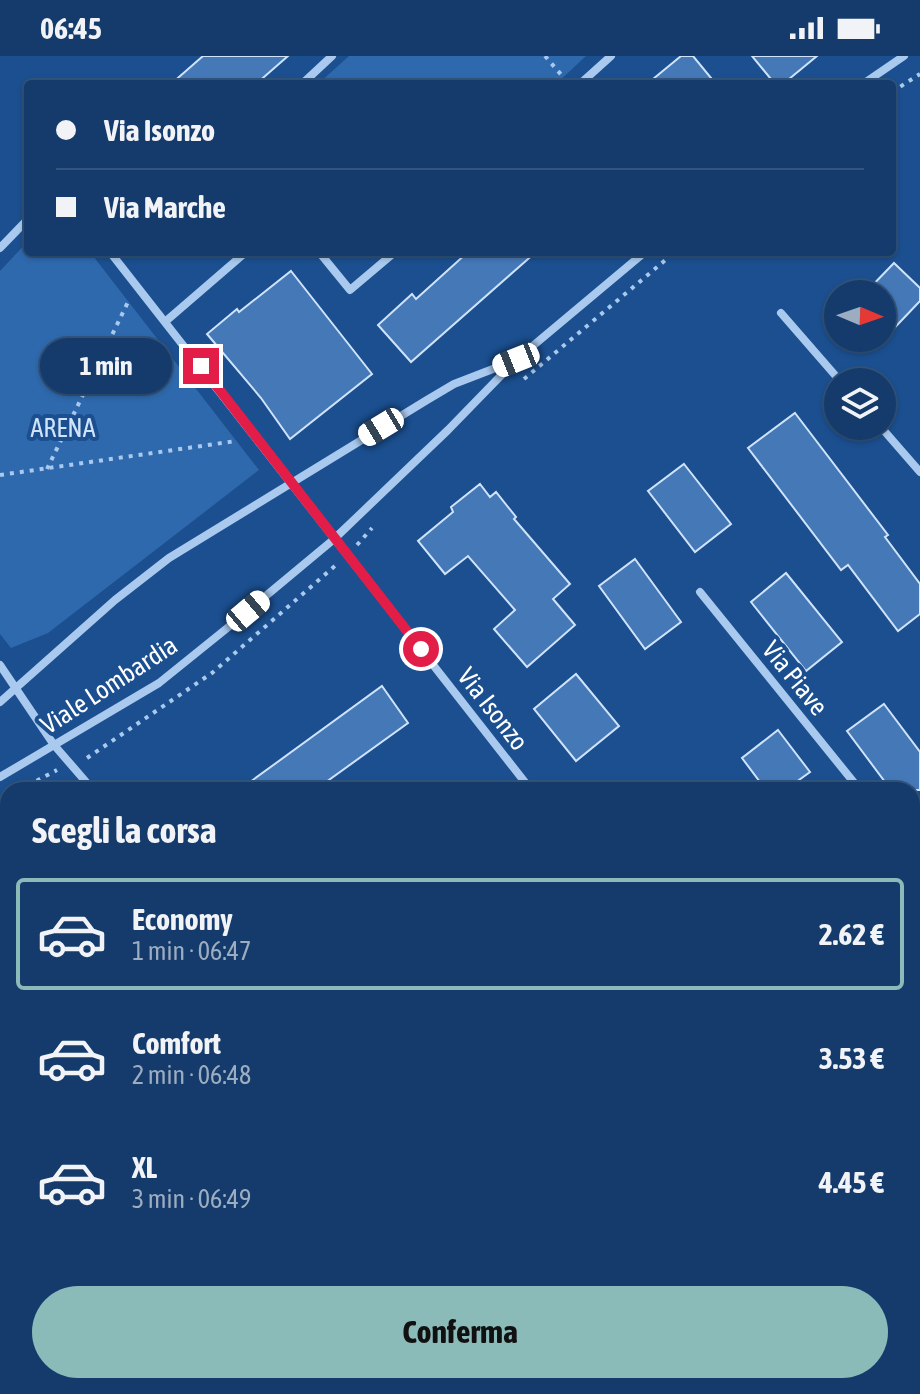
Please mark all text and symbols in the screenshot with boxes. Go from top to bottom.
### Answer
text: 06:45 [40,11,102,45]
text: Via Isonzo [104,113,215,147]
text: Via Marche [104,190,226,224]
north arrow [824,280,896,352]
map controls [824,280,896,440]
callout: 1 min [41,338,173,394]
car [489,340,543,380]
route end [183,348,219,384]
text: 1 min [79,351,133,381]
button: layers [824,368,896,440]
car [354,404,408,450]
park label: ARENA [31,413,96,443]
car [222,586,274,636]
street label: Viale Lombardia [35,630,183,740]
route start [403,631,439,667]
street label: Via Piave [756,635,834,721]
street label: Via Isonzo [452,662,534,756]
text: Scegli la corsa [32,809,217,851]
icon: car [36,898,108,970]
text: Economy [132,902,233,936]
text: 2.62 € [819,917,884,951]
text: 1 min · 06:47 [132,936,251,966]
icon: car [36,1022,108,1094]
text: Comfort [132,1026,221,1060]
text: 3.53 € [819,1041,884,1075]
text: 2 min · 06:48 [132,1060,251,1090]
icon: car [36,1146,108,1218]
text: XL [132,1150,157,1184]
text: 4.45 € [819,1165,884,1199]
text: 3 min · 06:49 [132,1184,251,1214]
button: Conferma [32,1286,888,1378]

